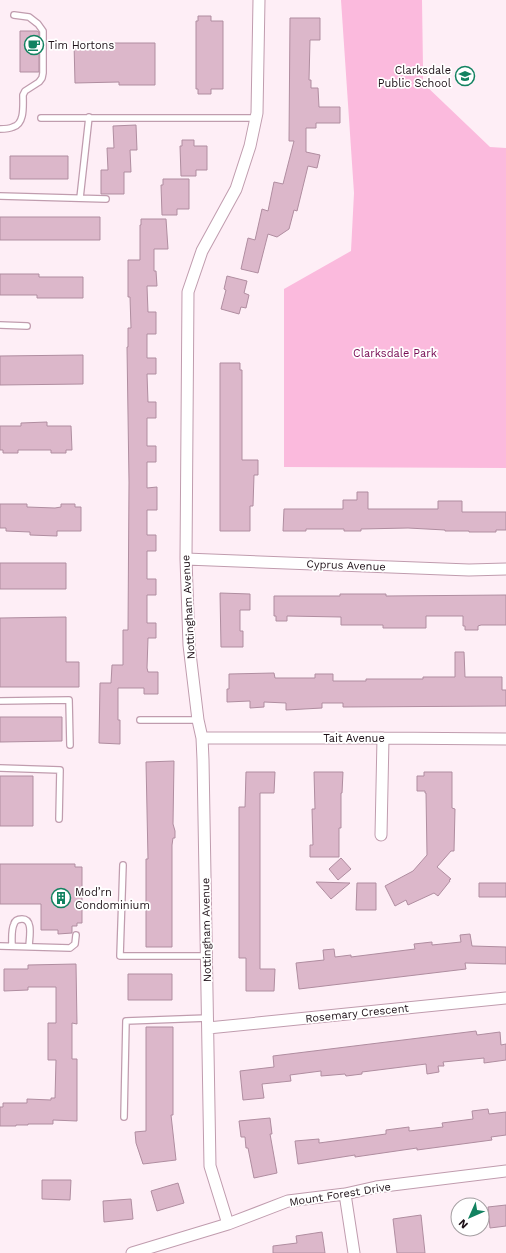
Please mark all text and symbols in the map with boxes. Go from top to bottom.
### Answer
cafe icon: Tim Hortons [23,34,45,56]
place label: Tim Hortons [48,39,114,52]
place label: Clarksdale Public School [378,64,452,90]
school or university icon: Clarksdale Public School [454,65,476,87]
park label: Clarksdale Park [353,347,437,360]
street label: Nottingham Avenue [179,555,198,659]
street label: Cyprus Avenue [306,558,386,573]
street label: Tait Avenue [323,732,385,745]
street label: Nottingham Avenue [199,878,214,982]
place label: Mod’rn Condominium [75,886,150,912]
building icon: Mod’rn Condominium [50,887,72,909]
street label: Rosemary Crescent [305,1002,410,1025]
street label: Mount Forest Drive [288,1180,392,1209]
north arrow [450,1197,490,1237]
text: N [456,1216,471,1231]

